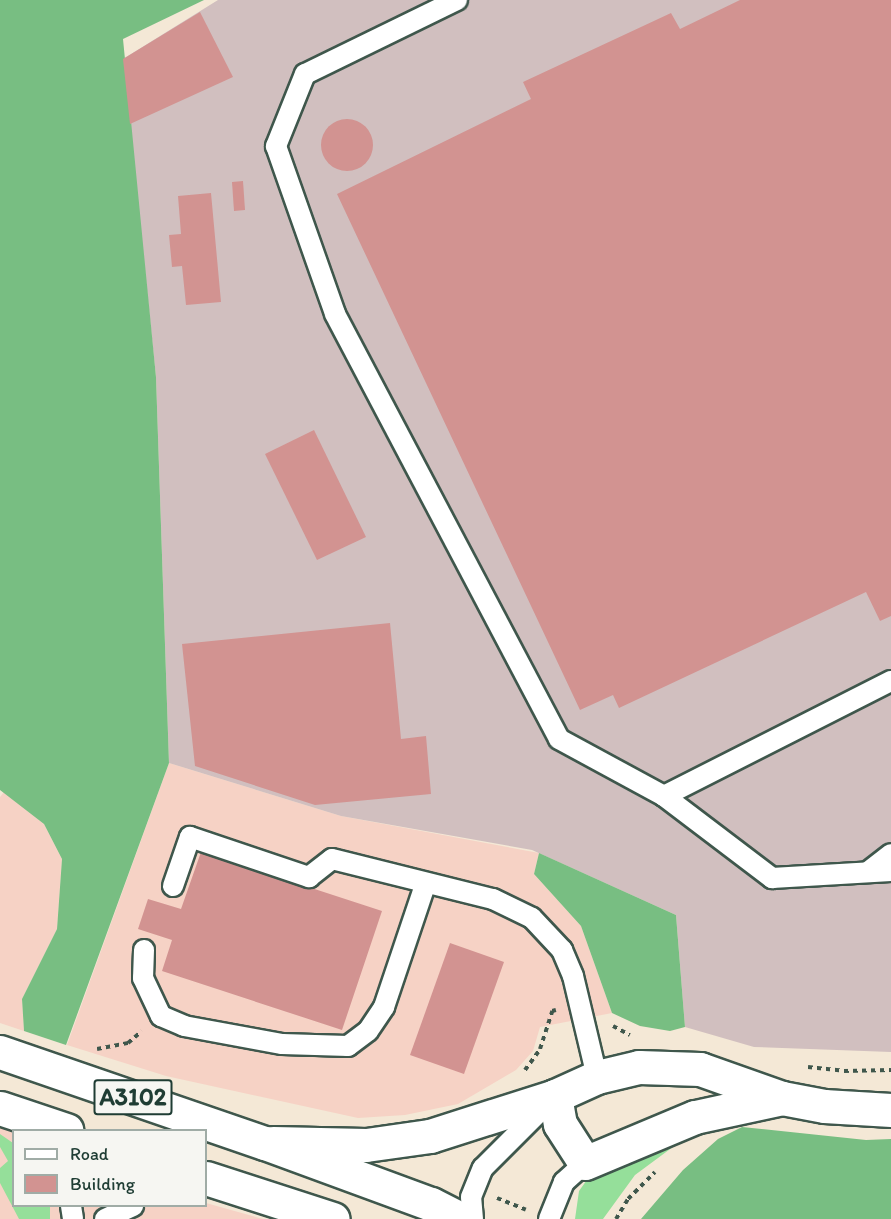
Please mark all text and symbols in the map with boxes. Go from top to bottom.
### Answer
road number: A3102 [92,1076,174,1118]
legend [12,1129,207,1207]
text: Road [70,1143,109,1165]
text: Building [70,1173,135,1195]

